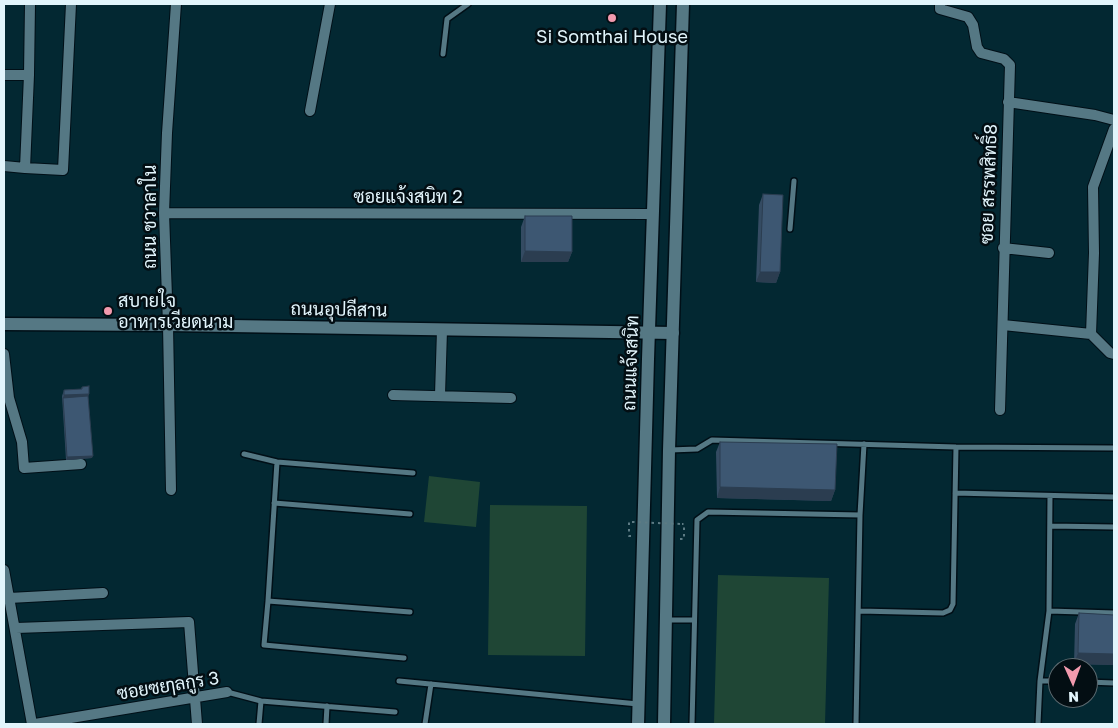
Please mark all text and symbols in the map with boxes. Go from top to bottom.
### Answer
marker: Si Somthai House [606,12,618,24]
place label: Si Somthai House [536,26,688,48]
street label: ซอย สรรพสิทธิ์8 [976,124,1002,244]
street label: ถนน ชวาลาใน [139,165,161,269]
street label: ซอยแจ้งสนิท 2 [353,186,463,208]
place label: สบายใจ อาหารเวียดนาม [118,290,233,332]
street label: ถนนอุปลีสาน [290,298,388,322]
marker: สบายใจ อาหารเวียดนาม [102,305,114,317]
street label: ถนนแจ้งสนิท [619,315,643,411]
north arrow [1048,658,1098,708]
street label: ซอยซยๅลกูร 3 [115,667,221,705]
text: N [1068,689,1079,706]

